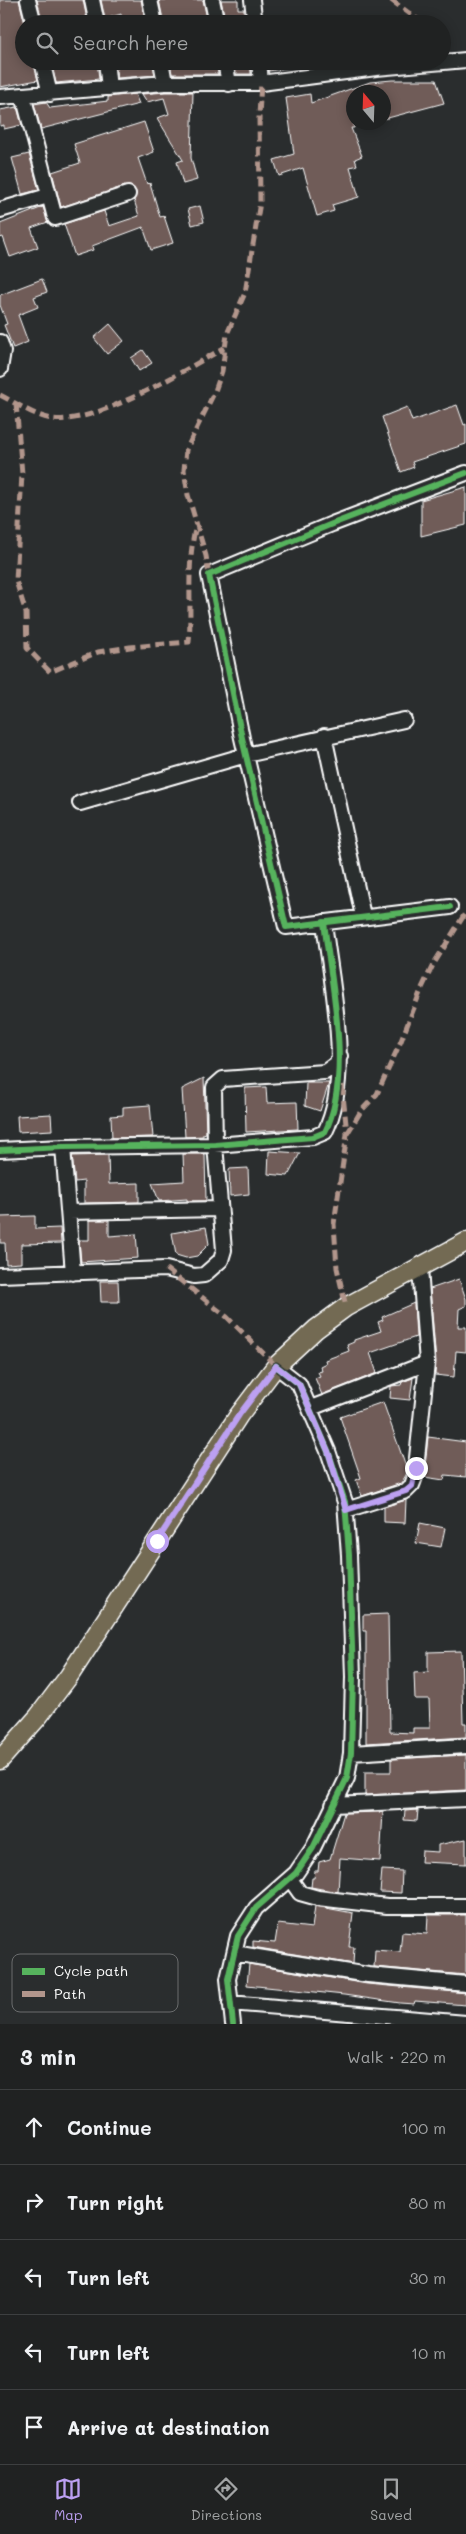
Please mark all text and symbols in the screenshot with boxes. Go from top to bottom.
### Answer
search box [15,15,451,70]
icon: search [33,29,61,57]
text: Search here [73,30,189,55]
north arrow [346,85,391,130]
route end [405,1457,428,1480]
route start [146,1530,169,1553]
legend [12,1954,178,2012]
text: Cycle path [54,1961,128,1980]
text: Path [54,1984,85,2003]
text: 3 min [20,2043,76,2070]
text: Walk · 220 m [347,2046,446,2067]
icon: ahead [20,2113,48,2141]
text: Continue [67,2115,152,2140]
text: 100 m [401,2117,446,2138]
icon: right [20,2188,48,2216]
text: Turn right [67,2190,164,2215]
text: 80 m [409,2192,446,2213]
icon: left [20,2263,48,2291]
text: Turn left [67,2265,150,2290]
text: 30 m [409,2267,446,2288]
icon: left [20,2338,48,2366]
text: Turn left [67,2340,150,2365]
text: 10 m [411,2342,446,2363]
icon: arrive [20,2413,48,2441]
text: Arrive at destination [67,2415,270,2440]
tab: Map [54,2475,83,2524]
tab: Directions [191,2475,262,2524]
tab: Saved [370,2475,412,2524]

